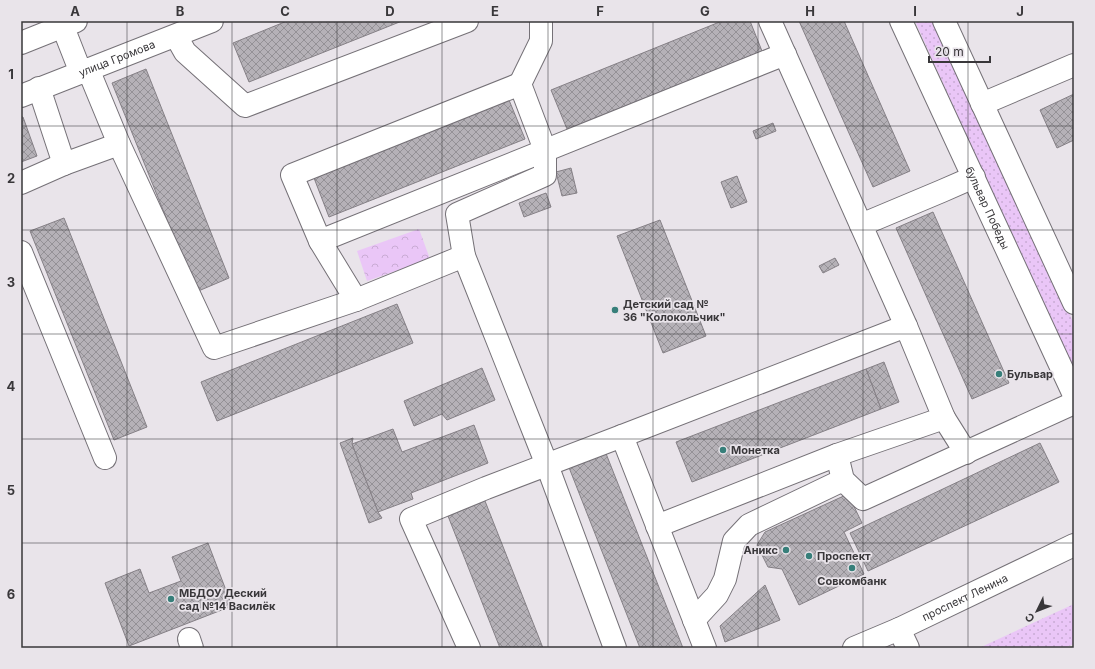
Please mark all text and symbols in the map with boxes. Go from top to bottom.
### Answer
text: A [70,3,80,19]
text: B [176,3,185,19]
text: C [280,3,290,19]
text: D [385,3,395,19]
text: E [491,3,499,19]
text: F [596,3,604,19]
text: G [700,3,710,19]
text: H [805,3,815,19]
text: I [913,3,917,19]
text: J [1016,3,1024,19]
street label: улица Громова [77,37,157,80]
scale bar [929,38,990,64]
text: 20 m [935,44,964,59]
text: 1 [8,66,14,82]
street label: бульвар Победы [962,164,1013,252]
text: 2 [7,170,15,186]
text: 3 [7,274,15,290]
place label: Детский сад № 36 "Колокольчик" [623,297,726,324]
marker: Детский сад № 36 "Колокольчик" [610,305,620,315]
place label: Бульвар [1007,367,1053,381]
marker: Бульвар [994,369,1004,379]
text: 4 [7,378,16,394]
place label: Монетка [731,443,780,457]
marker: Монетка [718,445,728,455]
text: 5 [7,482,15,498]
place label: Аникс [743,543,779,557]
marker: Аникс [781,545,791,555]
place label: Проспект [817,549,871,563]
marker: Проспект [804,551,814,561]
marker: Совкомбанк [847,563,857,573]
street label: проспект Ленина [920,571,1010,624]
place label: Совкомбанк [817,574,887,588]
text: 6 [7,586,15,602]
place label: МБДОУ Деский сад №14 Василёк [179,586,276,613]
north arrow [1017,591,1057,631]
marker: МБДОУ Деский сад №14 Василёк [166,594,176,604]
text: С [1022,610,1038,626]

